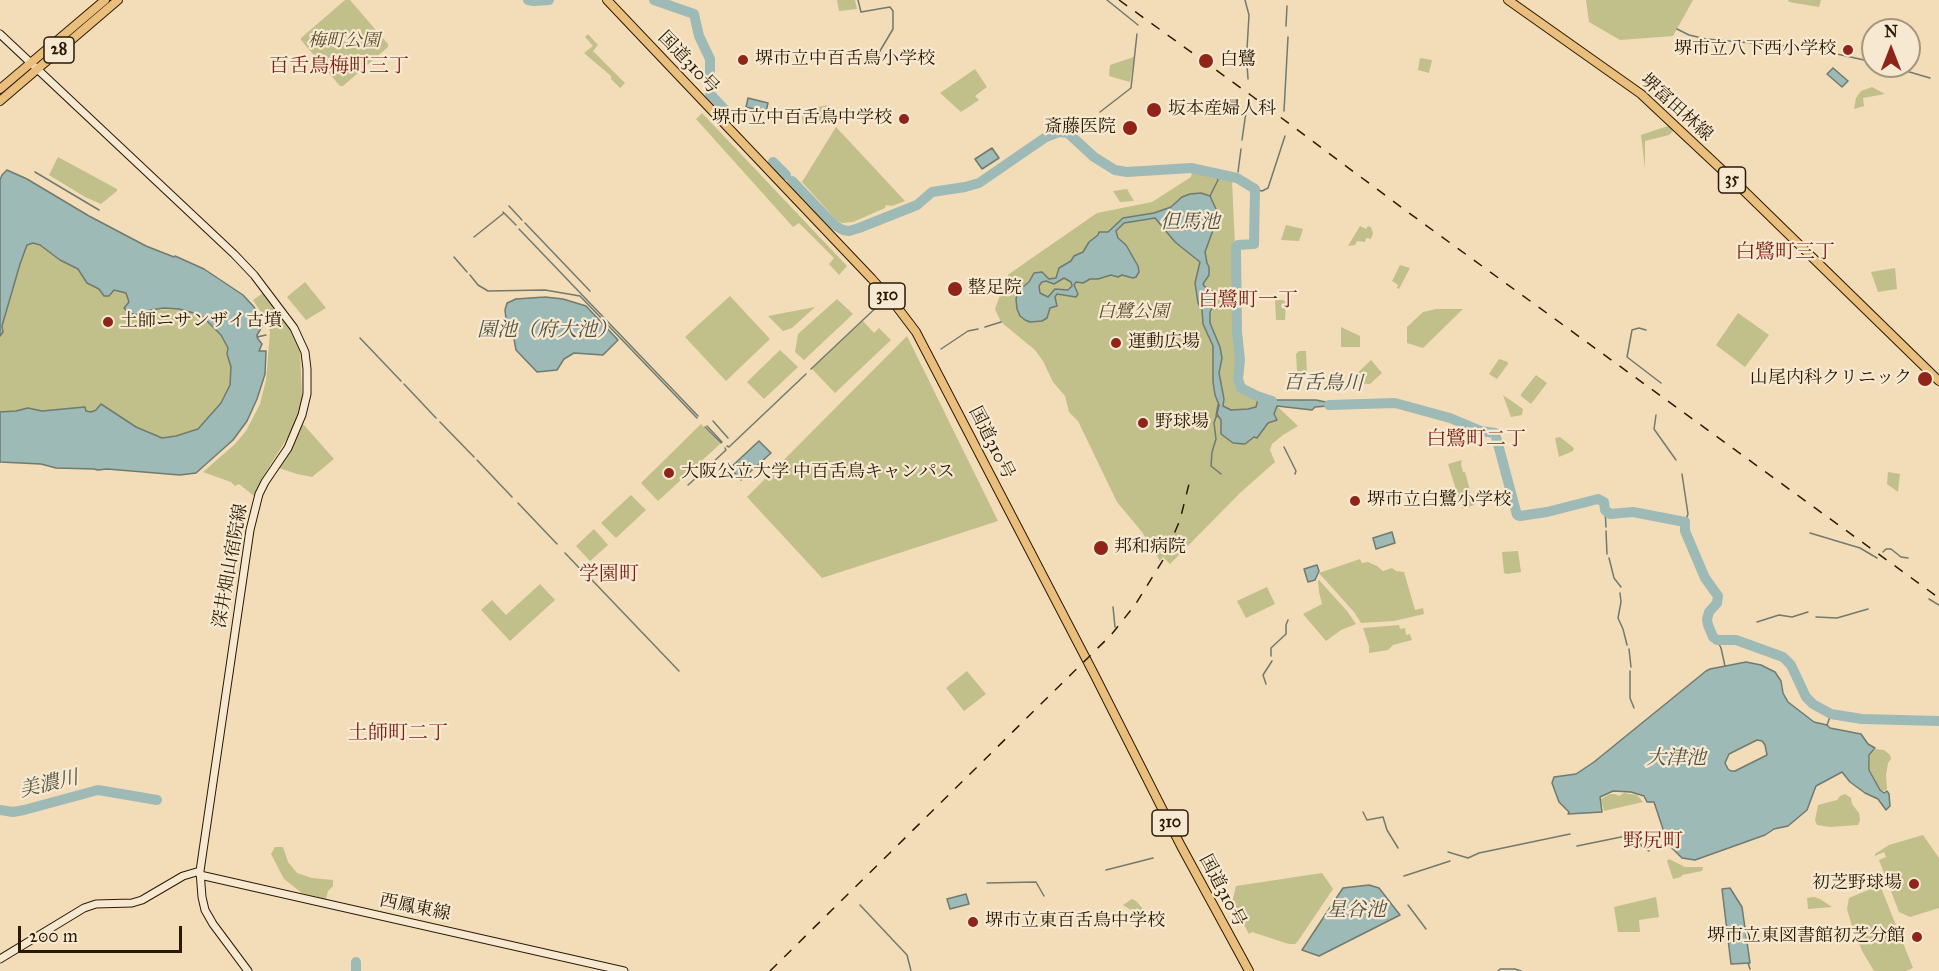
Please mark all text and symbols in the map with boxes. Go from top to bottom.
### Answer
north arrow [1861,18,1921,78]
text: N [1884,22,1898,41]
street label: 国道310号 [653,27,723,99]
park label: 梅町公園 [308,31,380,53]
road number: 28 [44,37,74,63]
place label: 堺市立八下西小学校 [1674,39,1836,61]
marker: 堺市立八下西小学校 [1841,43,1855,57]
place label: 堺市立中百舌鳥小学校 [755,49,935,71]
place label: 白鷺 [1220,50,1256,72]
marker: 白鷺 [1197,52,1215,70]
marker: 堺市立中百舌鳥小学校 [736,53,750,67]
district label: 百舌鳥梅町三丁 [269,55,409,79]
street label: 堺富田林線 [1635,70,1717,146]
place label: 坂本産婦人科 [1168,99,1276,121]
marker: 坂本産婦人科 [1145,101,1163,119]
place label: 堺市立中百舌鳥中学校 [712,108,892,130]
marker: 堺市立中百舌鳥中学校 [897,112,911,126]
place label: 斎藤医院 [1044,117,1116,139]
marker: 斎藤医院 [1121,119,1139,137]
road number: 35 [1718,167,1746,193]
water label: 但馬池 [1160,211,1220,235]
district label: 白鷺町三丁 [1735,241,1835,265]
place label: 整足院 [968,278,1022,300]
marker: 整足院 [946,280,964,298]
road number: 310 [869,283,905,309]
district label: 白鷺町一丁 [1198,289,1298,313]
park label: 白鷺公園 [1097,302,1169,324]
place label: 土師ニサンザイ古墳 [120,311,282,333]
marker: 土師ニサンザイ古墳 [101,315,115,329]
water label: 園池（府大池） [477,319,617,343]
place label: 運動広場 [1128,332,1200,354]
marker: 運動広場 [1109,336,1123,350]
place label: 山尾内科クリニック [1750,368,1912,390]
marker: 山尾内科クリニック [1916,370,1934,388]
water label: 百舌鳥川 [1283,371,1363,397]
street label: 国道310号 [964,403,1018,483]
place label: 野球場 [1155,412,1209,434]
marker: 野球場 [1136,416,1150,430]
district label: 白鷺町二丁 [1426,428,1526,452]
place label: 大阪公立大学 中百舌鳥キャンパス [681,462,955,484]
marker: 大阪公立大学 中百舌鳥キャンパス [662,466,676,480]
place label: 堺市立白鷺小学校 [1367,490,1511,512]
marker: 堺市立白鷺小学校 [1348,494,1362,508]
street label: 深井畑山宿院線 [209,502,253,630]
place label: 邦和病院 [1114,537,1186,559]
marker: 邦和病院 [1092,539,1110,557]
district label: 学園町 [579,563,639,587]
district label: 土師町二丁 [348,722,448,746]
water label: 大津池 [1646,747,1706,771]
water label: 美濃川 [17,767,81,803]
road number: 310 [1152,810,1188,836]
district label: 野尻町 [1623,830,1683,854]
street label: 国道310号 [1194,851,1250,931]
place label: 初芝野球場 [1812,873,1902,895]
marker: 初芝野球場 [1907,877,1921,891]
street label: 西鳳東線 [378,890,452,926]
water label: 星谷池 [1326,899,1386,923]
place label: 堺市立東百舌鳥中学校 [985,911,1165,933]
scale bar [21,914,184,952]
marker: 堺市立東百舌鳥中学校 [966,915,980,929]
text: 200 m [29,925,78,947]
place label: 堺市立東図書館初芝分館 [1707,926,1905,948]
marker: 堺市立東図書館初芝分館 [1910,930,1924,944]

